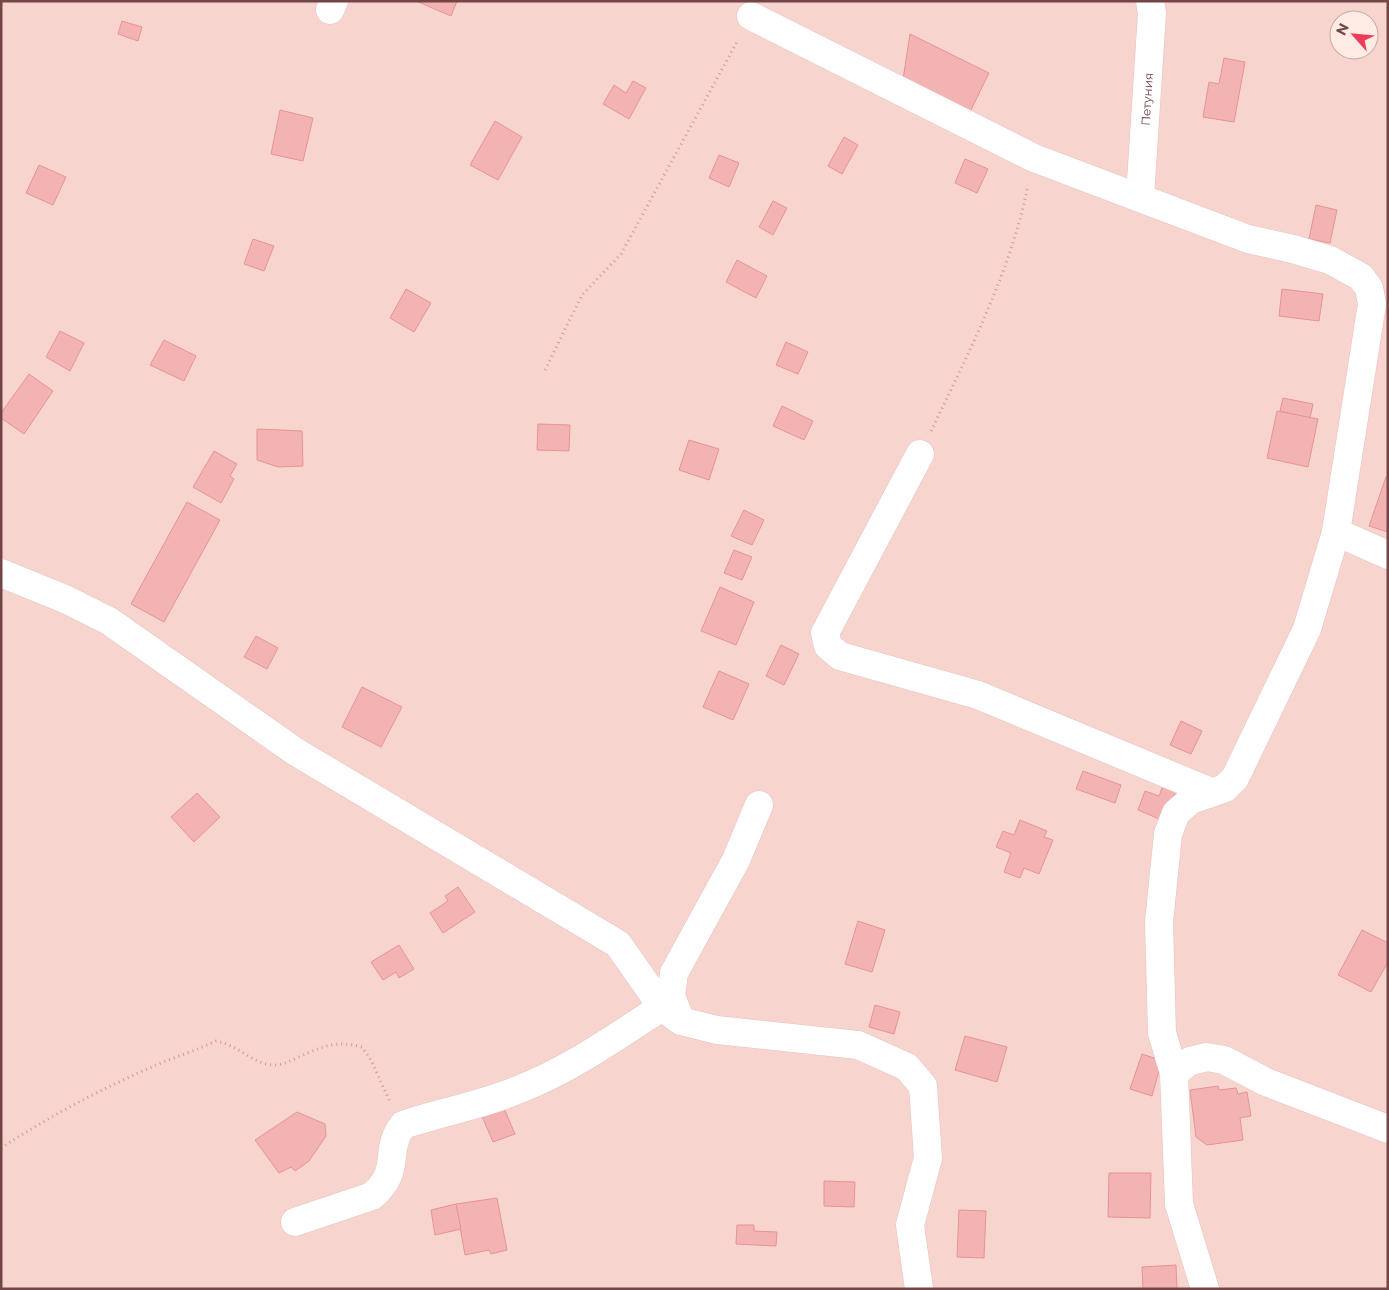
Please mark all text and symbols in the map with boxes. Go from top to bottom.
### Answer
north arrow [1329,10,1379,60]
text: N [1332,20,1353,38]
street label: Петуния [1137,72,1156,126]

